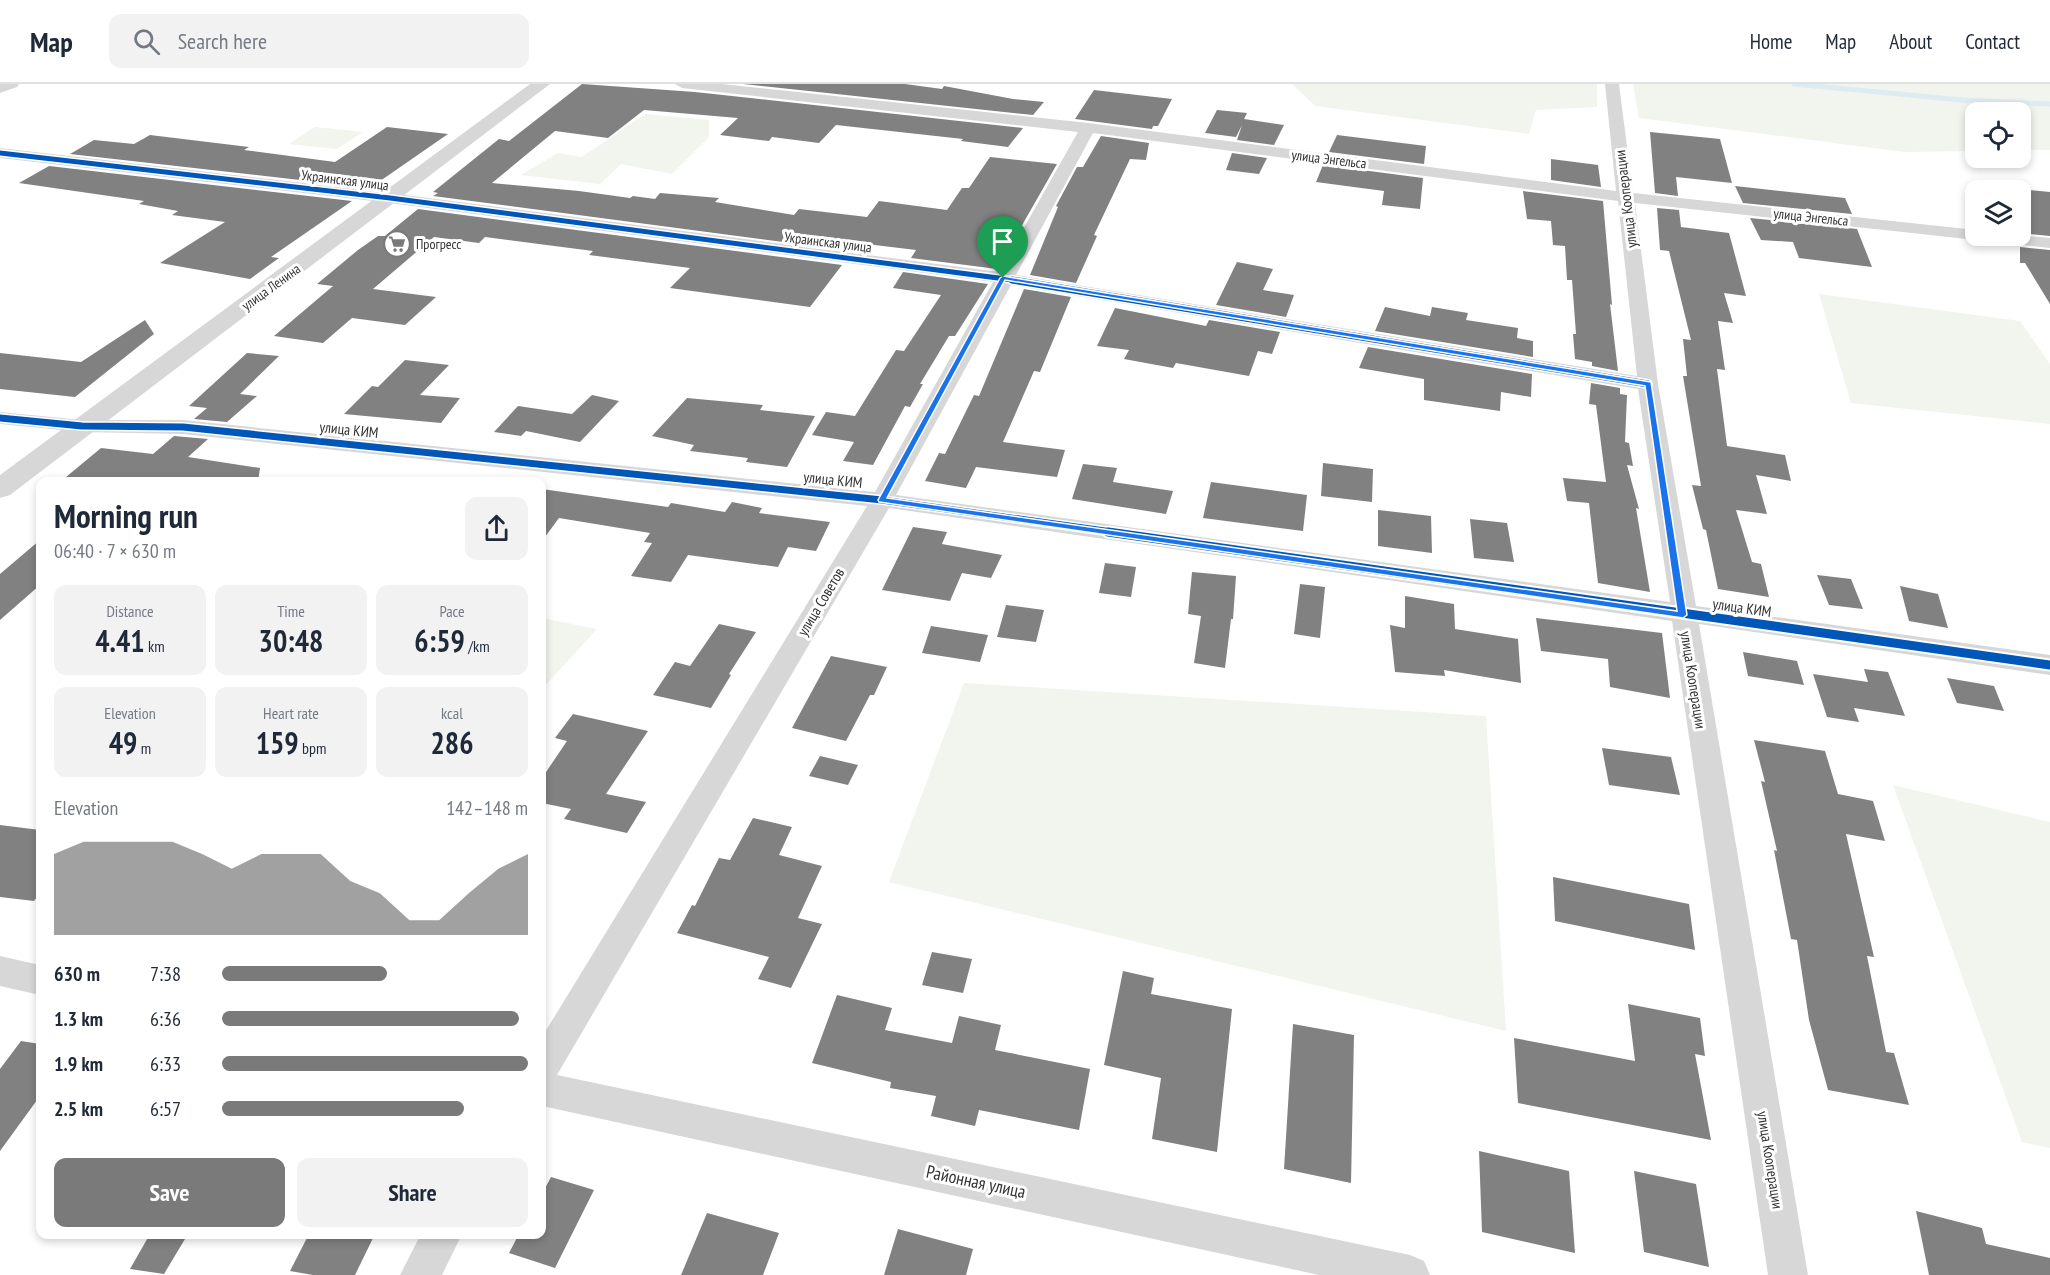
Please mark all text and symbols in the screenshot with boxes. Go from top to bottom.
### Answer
search box [109,14,529,68]
text: Map [30,23,73,60]
icon: search [130,25,163,58]
text: Search here [178,27,267,55]
text: Home [1750,28,1792,55]
text: Map [1825,28,1856,55]
text: About [1889,28,1932,55]
text: Contact [1965,28,2020,55]
map controls [1965,102,2031,246]
button: locate [1965,102,2031,168]
street label: улица Энгельса [1291,145,1367,173]
street label: улица Кооперации [1610,149,1641,249]
street label: Украинская улица [300,166,390,194]
button: layers [1965,180,2031,246]
street label: улица Энгельса [1773,204,1849,230]
pin [977,216,1028,278]
icon: arrive [986,225,1019,258]
street label: Украинская улица [783,228,873,256]
supermarket icon: Прогресс [382,229,412,259]
place label: Прогресс [416,235,461,253]
street label: улица Ленина [238,260,304,314]
street label: улица КИМ [319,417,379,442]
street label: улица КИМ [803,467,863,492]
text: Morning run [54,494,198,537]
button: share [465,497,528,560]
text: 06:40 · 7 × 630 m [54,538,176,564]
street label: улица Советов [793,564,848,639]
street label: улица КИМ [1712,594,1773,621]
text: Distance [106,601,154,621]
text: Time [277,601,305,621]
text: Pace [439,601,465,621]
text: 4.41 [95,621,145,660]
text: 30:48 [259,621,323,660]
text: 6:59 [414,621,465,660]
street label: улица Кооперации [1676,630,1711,730]
text: km [145,636,165,656]
text: /km [465,636,490,656]
text: Elevation [104,703,156,723]
text: Heart rate [263,703,319,723]
text: kcal [441,703,463,723]
text: 49 [109,723,137,762]
text: 159 [256,723,299,762]
text: 286 [430,723,474,762]
text: m [137,738,151,758]
text: bpm [299,738,326,758]
text: Elevation [54,795,118,821]
text: 142–148 m [446,795,528,821]
text: 630 m [54,961,100,987]
text: 7:38 [150,961,181,987]
text: 1.3 km [54,1006,103,1032]
text: 6:36 [150,1006,181,1032]
text: 1.9 km [54,1051,103,1077]
text: 6:33 [150,1051,181,1077]
text: 2.5 km [54,1096,103,1122]
text: 6:57 [150,1096,181,1122]
street label: улица Кооперации [1753,1110,1788,1210]
button: Save [54,1158,285,1227]
button: Share [297,1158,528,1227]
street label: Районная улица [924,1160,1028,1203]

